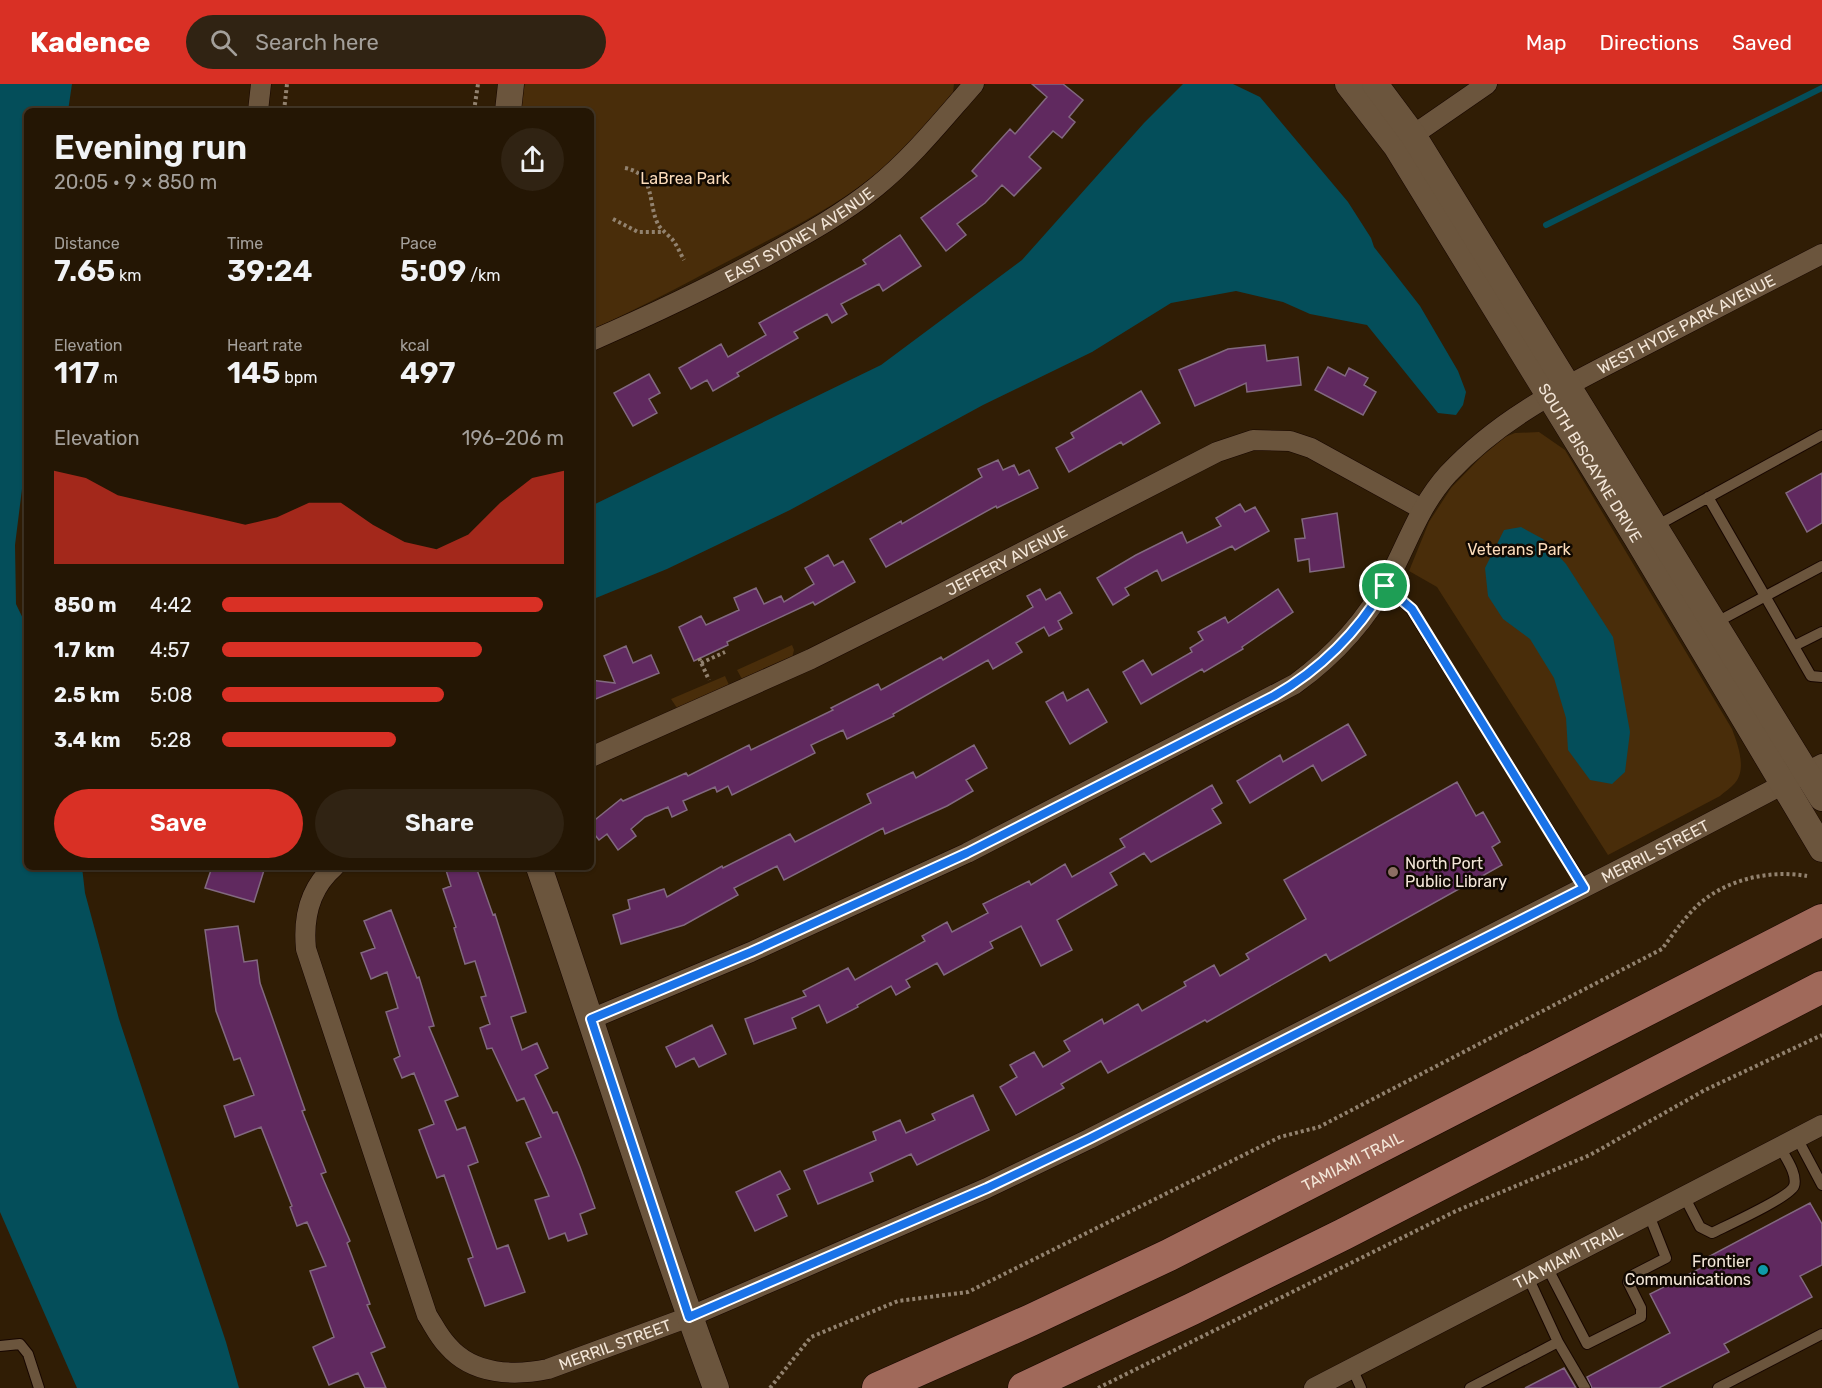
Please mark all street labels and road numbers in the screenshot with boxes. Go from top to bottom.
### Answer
street label: EAST SYDNEY AVENUE [721,183,877,286]
street label: WEST HYDE PARK AVENUE [1594,270,1778,378]
street label: SOUTH BISCAYNE DRIVE [1534,380,1646,546]
street label: JEFFERY AVENUE [943,521,1071,599]
street label: MERRIL STREET [1598,815,1712,887]
street label: TAMIAMI TRAIL [1299,1127,1406,1195]
street label: TIA MIAMI TRAIL [1510,1220,1626,1293]
street label: MERRIL STREET [556,1315,674,1374]

